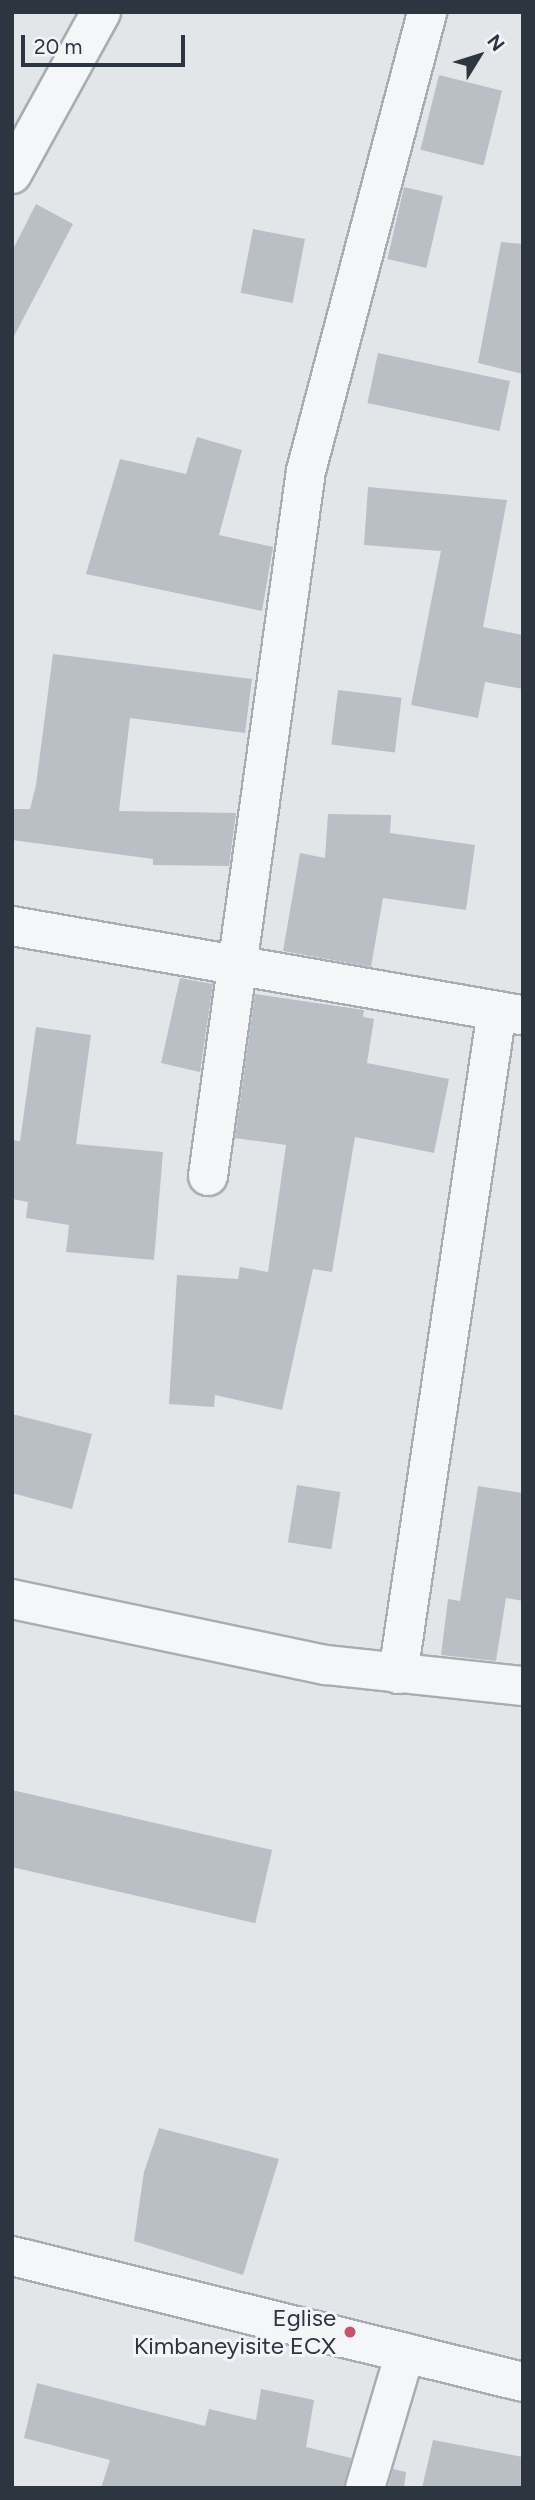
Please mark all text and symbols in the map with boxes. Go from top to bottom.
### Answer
scale bar [24,21,189,65]
north arrow [444,21,514,91]
text: N [482,30,510,56]
text: 20 m [34,34,82,59]
place label: Eglise Kimbaneyisite ECX [134,2304,336,2360]
marker: Eglise Kimbaneyisite ECX [342,2324,358,2340]

